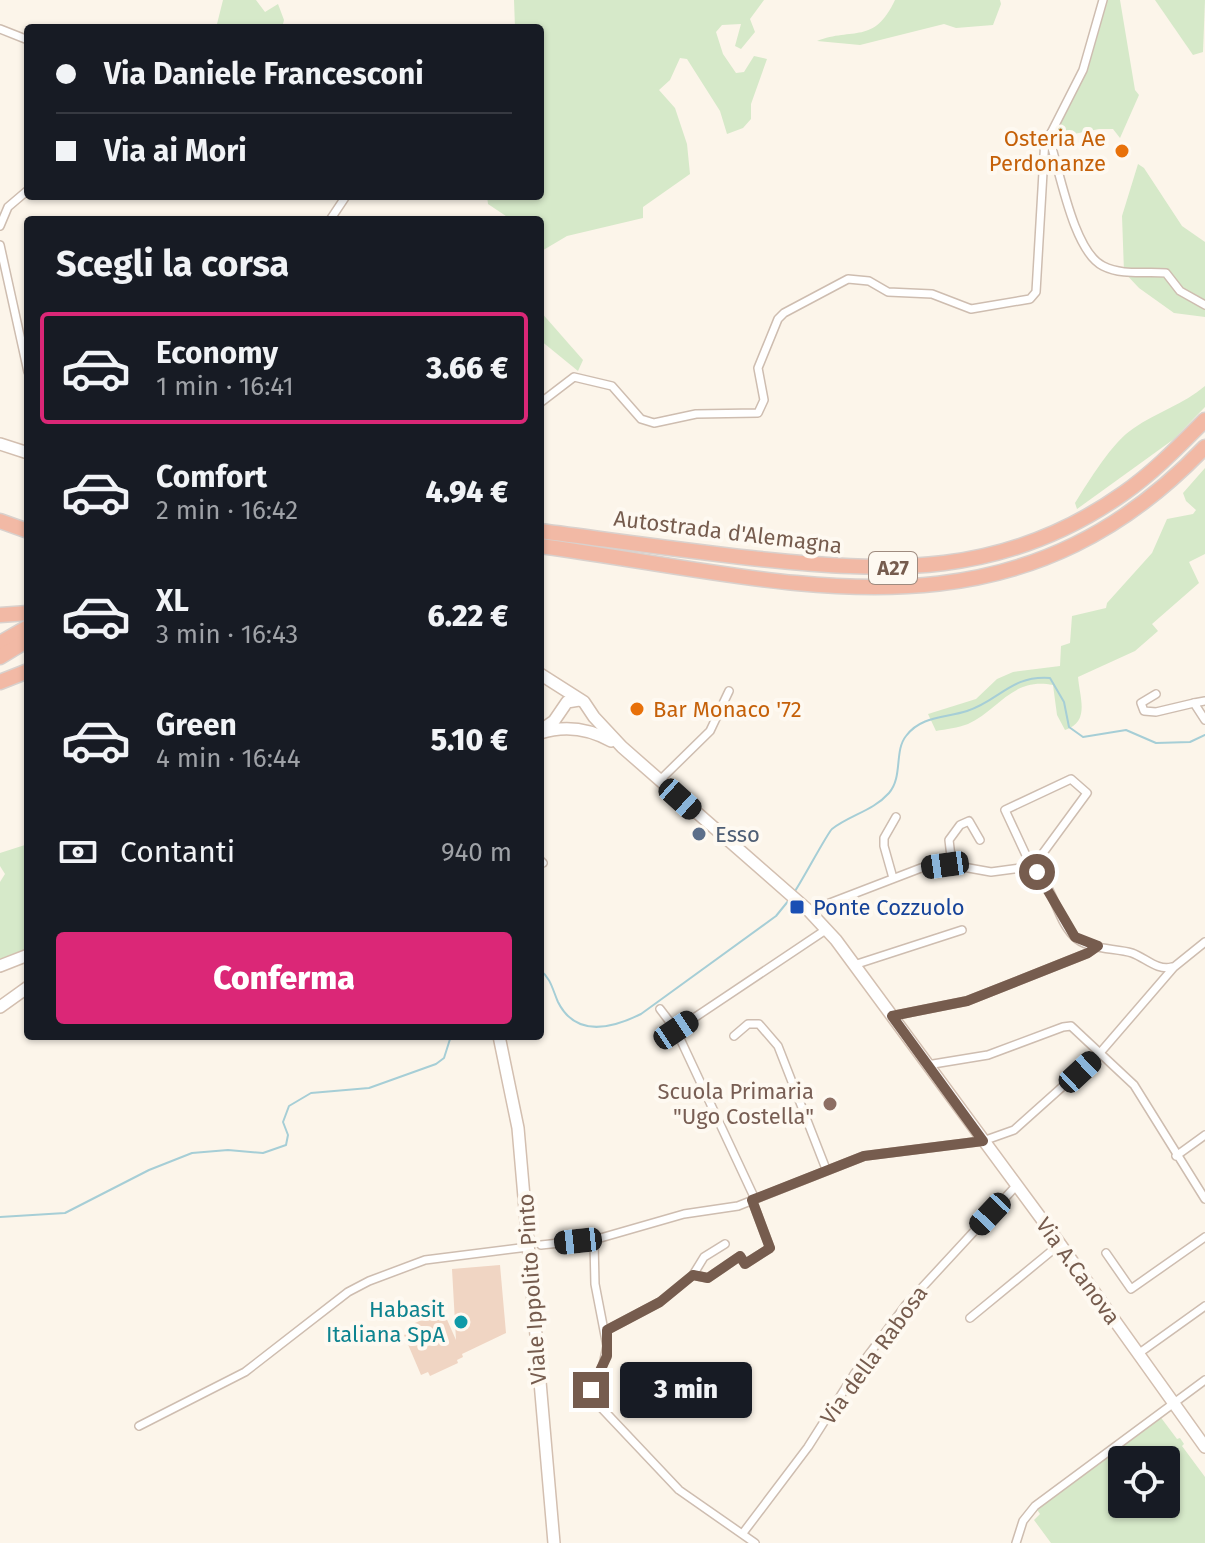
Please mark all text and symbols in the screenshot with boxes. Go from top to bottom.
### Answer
text: Via Daniele Francesconi [104,56,424,92]
place label: Osteria Ae Perdonanze [989,125,1106,177]
text: Via ai Mori [104,133,247,169]
marker: Osteria Ae Perdonanze [1113,142,1131,160]
text: Scegli la corsa [56,242,289,286]
icon: car [60,332,132,404]
text: Economy [156,335,278,371]
text: 3.66 € [426,350,508,386]
text: 1 min · 16:41 [156,371,294,402]
icon: car [60,456,132,528]
text: Comfort [156,459,267,495]
text: 4.94 € [425,474,508,510]
text: 2 min · 16:42 [156,495,298,526]
street label: Autostrada d'Alemagna [612,505,844,559]
road number: A27 [869,552,917,584]
icon: car [60,580,132,652]
text: XL [156,583,189,619]
text: 6.22 € [428,598,508,634]
text: 3 min · 16:43 [156,619,298,650]
place label: Bar Monaco '72 [653,696,802,723]
marker: Bar Monaco '72 [628,700,646,718]
icon: car [60,704,132,776]
text: Green [156,707,237,743]
text: 5.10 € [431,722,508,758]
text: 4 min · 16:44 [156,743,300,774]
car [654,774,706,824]
place label: Esso [715,821,760,848]
marker: Esso [690,825,708,843]
icon: cash [56,830,100,874]
text: Contanti [120,834,235,870]
text: 940 m [441,837,512,868]
car [920,850,970,880]
route start [1019,854,1055,890]
place label: Ponte Cozzuolo [813,894,965,921]
marker: Ponte Cozzuolo [788,898,806,916]
button: Conferma [56,932,512,1024]
car [649,1007,703,1053]
car [1054,1047,1106,1097]
place label: Scuola Primaria "Ugo Costella" [657,1078,814,1130]
marker: Scuola Primaria "Ugo Costella" [821,1095,839,1113]
car [965,1188,1015,1240]
street label: Viale Ippolito Pinto [512,1193,552,1385]
street label: Via A.Canova [1030,1212,1126,1330]
car [553,1227,603,1255]
street label: Via della Rabosa [815,1280,933,1430]
place label: Habasit Italiana SpA [326,1296,445,1348]
marker: Habasit Italiana SpA [452,1313,470,1331]
callout: 3 min [619,1362,751,1418]
route end [573,1372,609,1408]
text: 3 min [654,1374,718,1405]
map controls [1108,1446,1180,1518]
button: locate [1108,1446,1180,1518]

